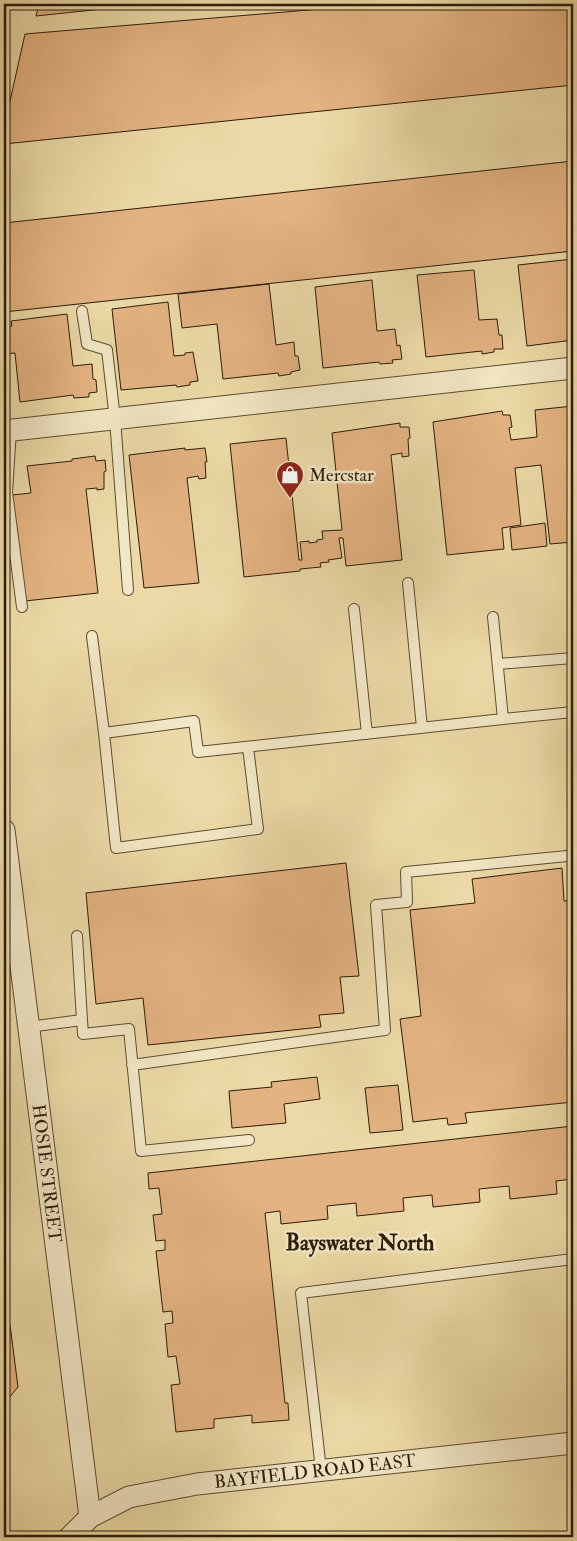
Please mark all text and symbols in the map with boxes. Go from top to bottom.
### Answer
shop icon: Mercstar [275,460,305,499]
place label: Mercstar [309,464,374,487]
street label: HOSIE STREET [26,1103,67,1244]
district label: Bayswater North [286,1229,435,1258]
street label: BAYFIELD ROAD EAST [213,1449,418,1494]

